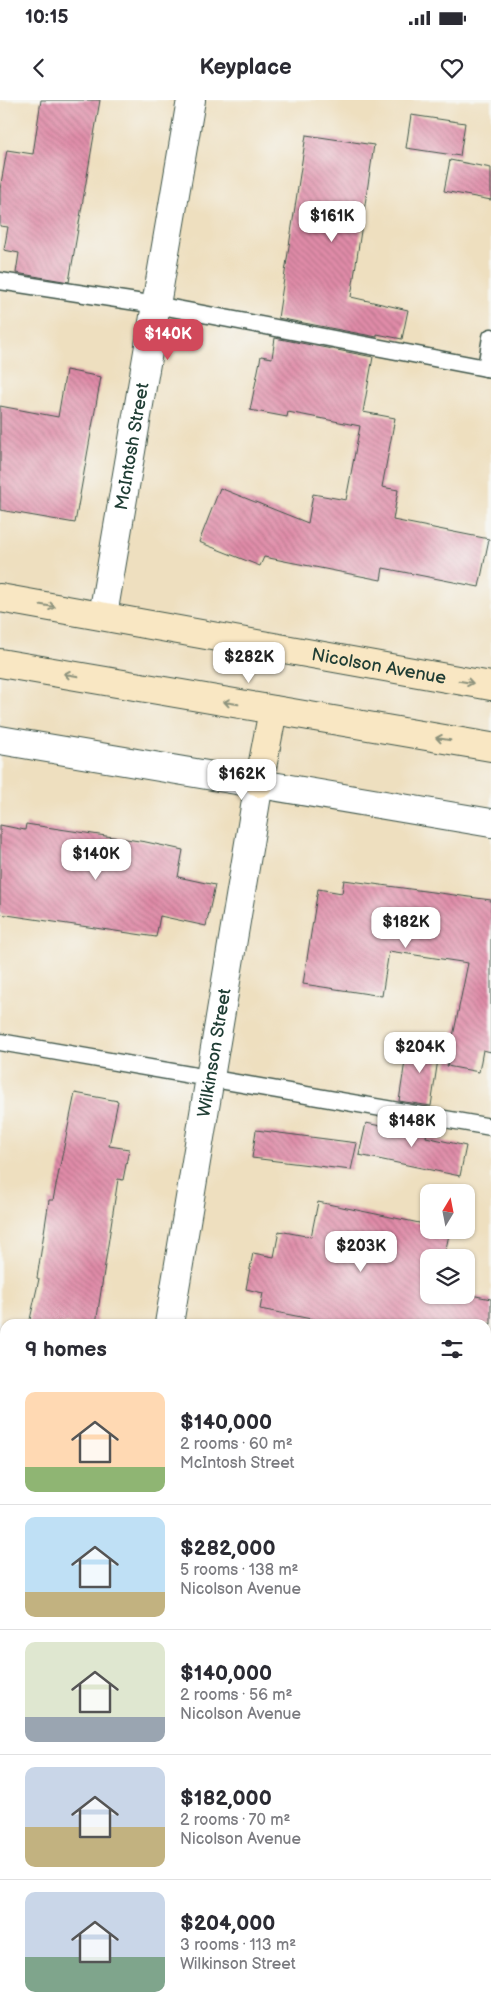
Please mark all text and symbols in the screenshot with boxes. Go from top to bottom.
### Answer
text: 10:15 [25,6,68,29]
icon: back [25,54,53,82]
text: Keyplace [199,54,292,81]
icon: heart [438,54,466,82]
pin: $161K [297,200,367,243]
text: $161K [310,207,354,226]
pin: $140K [133,318,203,361]
text: $140K [144,325,192,344]
street label: McIntosh Street [111,381,153,512]
one-way arrow [40,602,56,612]
pin: $282K [214,642,284,684]
street label: Nicolson Avenue [310,644,448,688]
text: $282K [224,648,274,667]
one-way arrow [63,670,79,680]
one-way arrow [458,677,474,687]
one-way arrow [223,697,239,707]
one-way arrow [435,733,451,743]
pin: $162K [207,758,277,801]
text: $162K [218,765,266,784]
pin: $140K [61,838,131,881]
text: $140K [72,845,120,864]
pin: $182K [371,906,441,949]
text: $182K [382,913,430,932]
street label: Wilkinson Street [193,986,235,1119]
pin: $204K [385,1032,455,1074]
text: $204K [395,1038,445,1057]
pin: $148K [377,1106,447,1148]
text: $148K [388,1112,436,1131]
north arrow [420,1184,475,1239]
map controls [420,1184,475,1304]
pin: $203K [326,1230,396,1273]
text: $203K [336,1237,386,1256]
button: layers [420,1249,475,1304]
icon: filters [438,1335,466,1363]
text: 9 homes [25,1337,107,1362]
text: $140,000 [180,1410,272,1435]
icon: home [65,1412,125,1472]
text: 2 rooms · 60 m² [180,1435,293,1454]
text: McIntosh Street [180,1454,295,1473]
text: $282,000 [180,1536,276,1561]
icon: home [65,1537,125,1597]
text: 5 rooms · 138 m² [180,1561,299,1580]
text: Nicolson Avenue [180,1580,301,1599]
text: $140,000 [180,1661,272,1686]
icon: home [65,1662,125,1722]
text: 2 rooms · 56 m² [180,1686,292,1705]
text: Nicolson Avenue [180,1705,301,1724]
text: $182,000 [180,1786,272,1811]
icon: home [65,1787,125,1847]
text: 2 rooms · 70 m² [180,1811,290,1830]
text: Nicolson Avenue [180,1830,301,1849]
text: $204,000 [180,1911,275,1936]
icon: home [65,1912,125,1972]
text: 3 rooms · 113 m² [180,1936,296,1955]
text: Wilkinson Street [180,1955,296,1974]

